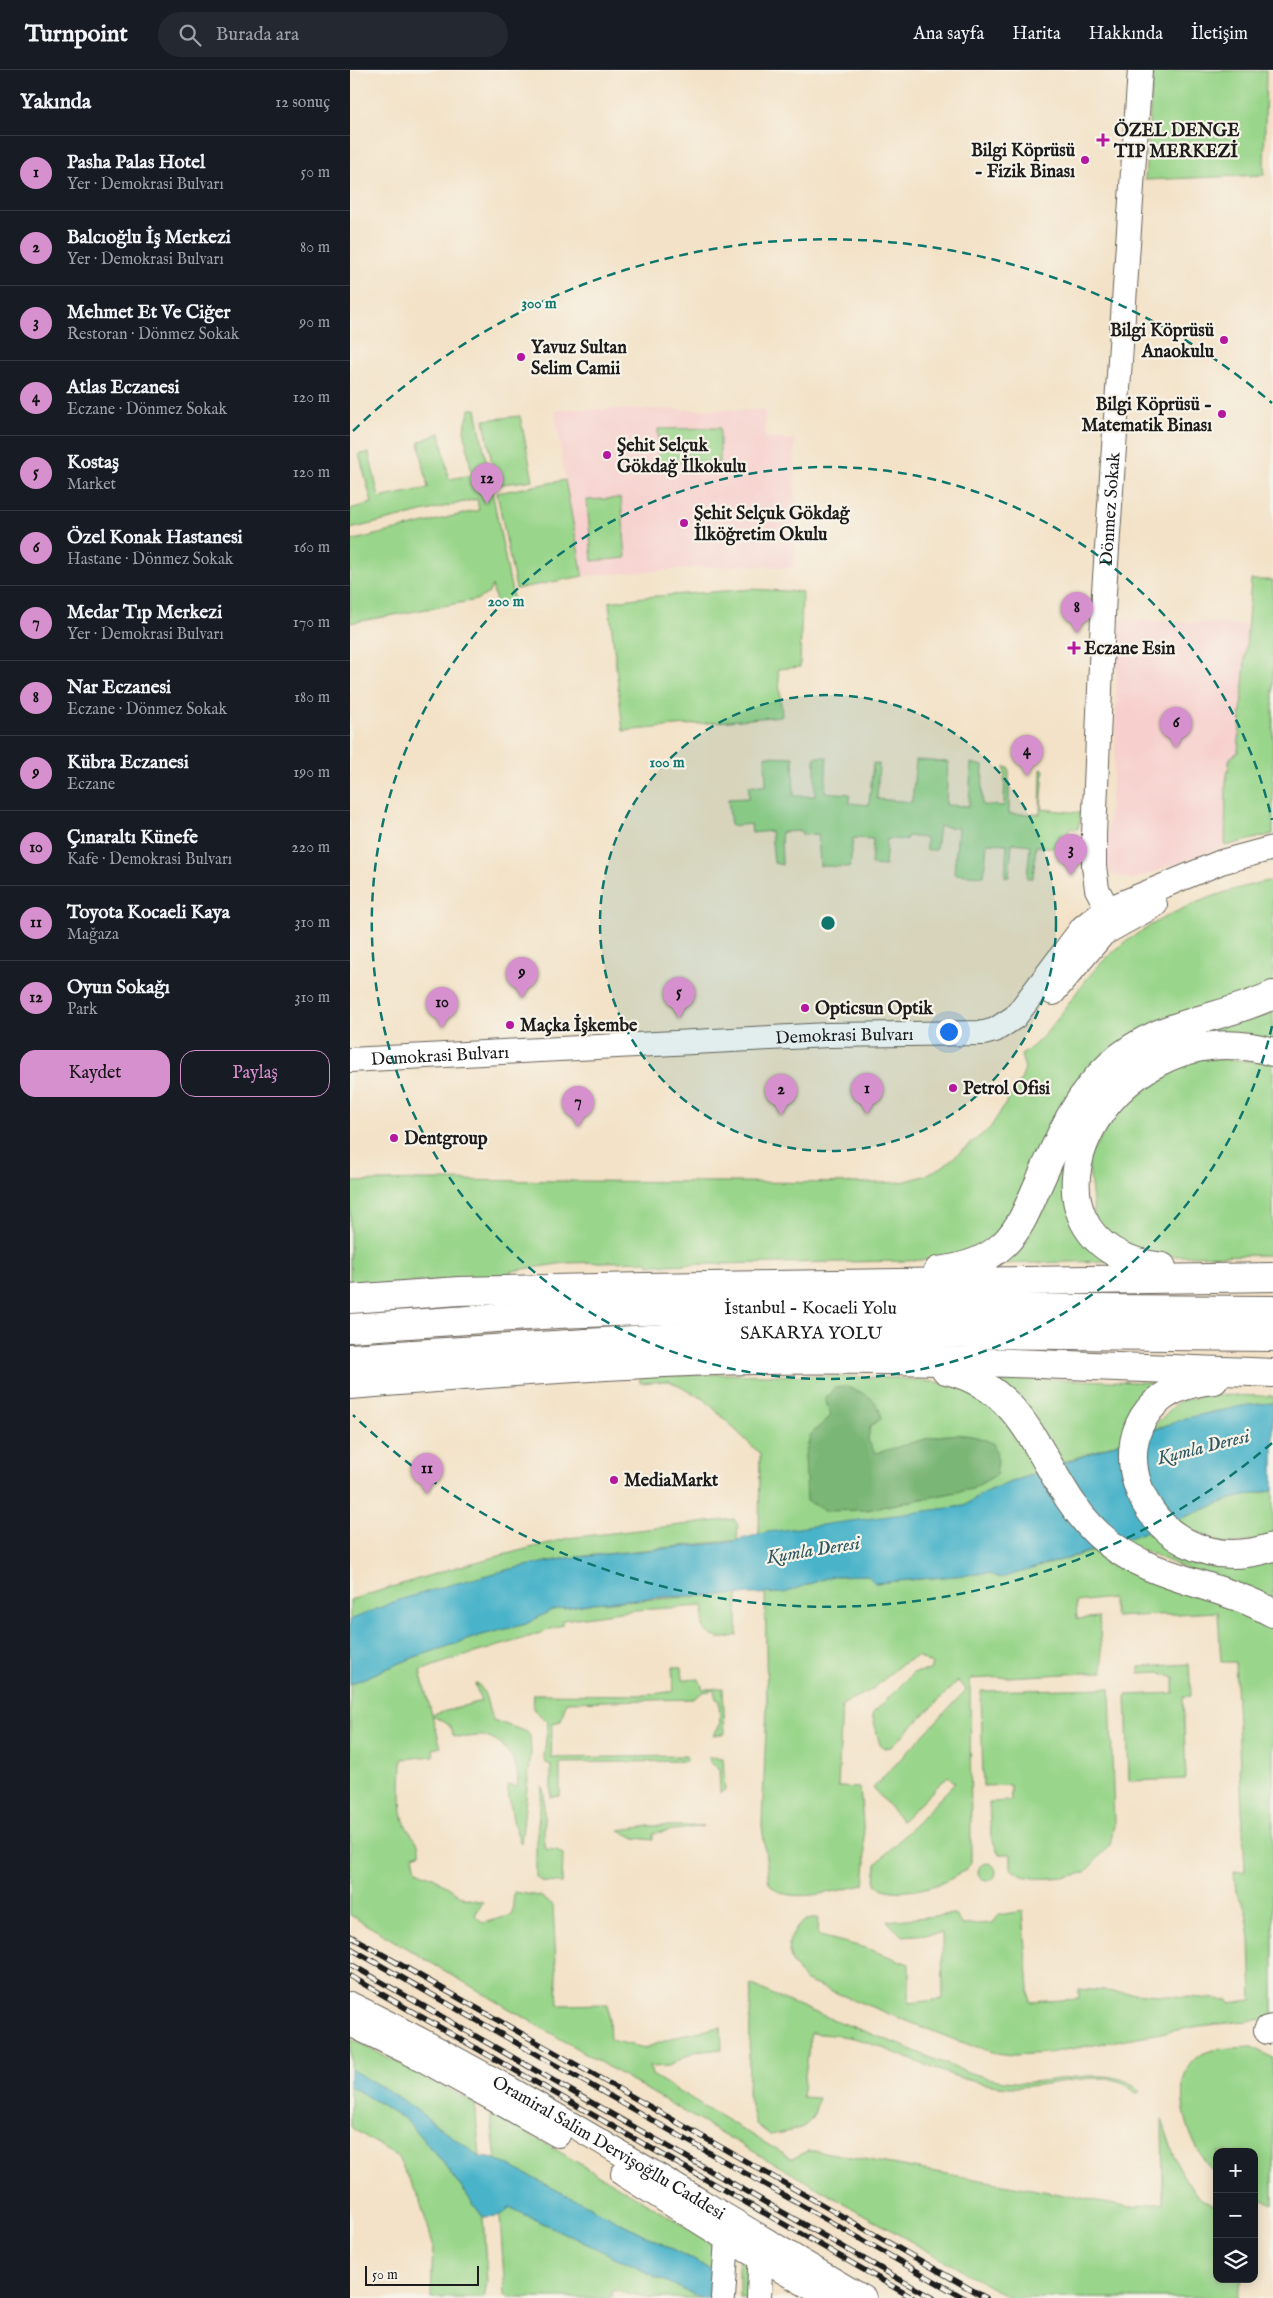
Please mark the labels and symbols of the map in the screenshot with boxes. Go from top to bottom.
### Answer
place label: ÖZEL DENGE TIP MERKEZİ [1113,118,1240,164]
marker: ÖZEL DENGE TIP MERKEZİ [1096,133,1110,147]
place label: Bilgi Köprüsü - Fizik Binası [971,140,1076,184]
marker: Bilgi Köprüsü - Fizik Binası [1079,154,1091,166]
text: 300 m [521,294,557,313]
place label: Bilgi Köprüsü Anaokulu [1110,320,1215,364]
marker: Bilgi Köprüsü Anaokulu [1218,334,1230,346]
place label: Yavuz Sultan Selim Camii [531,337,627,381]
marker: Yavuz Sultan Selim Camii [515,351,527,363]
place label: Bilgi Köprüsü - Matematik Binası [1081,394,1212,438]
marker: Bilgi Köprüsü - Matematik Binası [1216,408,1228,420]
place label: Şehit Selçuk Gökdağ İlkokulu [617,435,747,479]
marker: Şehit Selçuk Gökdağ İlkokulu [601,449,613,461]
street label: Dönmez Sokak [1096,451,1127,567]
pin: 12 [471,463,503,504]
place label: Şehit Selçuk Gökdağ İlköğretim Okulu [694,503,851,547]
marker: Şehit Selçuk Gökdağ İlköğretim Okulu [678,517,690,529]
text: 200 m [488,592,525,611]
pin: 8 [1061,592,1093,633]
place label: Eczane Esin [1084,638,1176,661]
marker: Eczane Esin [1068,642,1080,654]
pin: 6 [1160,707,1192,748]
pin: 4 [1011,735,1043,776]
text: 100 m [649,753,685,772]
pin: 3 [1055,834,1087,875]
centre of rings [819,914,837,932]
pin: 9 [506,957,538,998]
pin: 5 [663,977,695,1018]
pin: 10 [426,987,458,1028]
place label: Opticsun Optik [815,998,934,1021]
marker: Opticsun Optik [799,1002,811,1014]
place label: Maçka İşkembe [520,1013,638,1038]
marker: Maçka İşkembe [504,1019,516,1031]
your location [936,1019,962,1045]
street label: Demokrasi Bulvarı [775,1024,914,1051]
street label: Demokrasi Bulvarı [370,1042,510,1072]
pin: 1 [851,1073,883,1114]
pin: 2 [765,1074,797,1115]
place label: Petrol Ofisi [963,1078,1050,1101]
marker: Petrol Ofisi [947,1082,959,1094]
pin: 7 [562,1086,594,1127]
place label: Dentgroup [404,1128,488,1151]
marker: Dentgroup [388,1132,400,1144]
street label: İstanbul - Kocaeli Yolu [724,1297,897,1321]
street label: SAKARYA YOLU [739,1322,883,1346]
water label: Kumla Deresi [1154,1425,1254,1471]
pin: 11 [411,1453,443,1494]
place label: MediaMarkt [624,1470,719,1493]
marker: MediaMarkt [608,1474,620,1486]
water label: Kumla Deresi [764,1532,863,1570]
street label: Oramiral Salim Dervişoğllu Caddesi [488,2071,729,2226]
scale bar [365,2263,479,2286]

